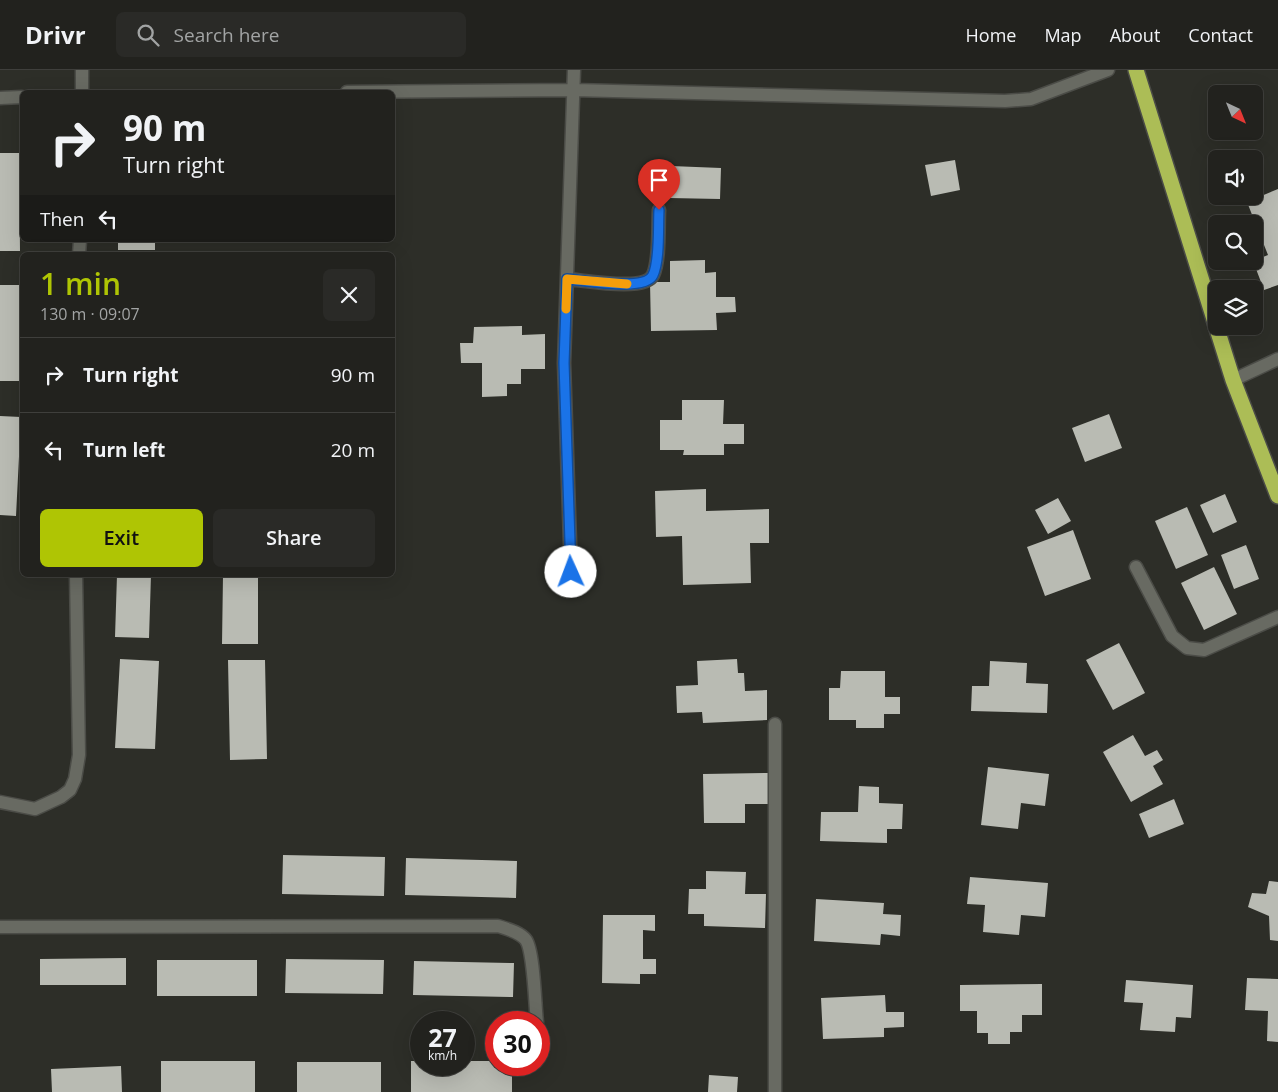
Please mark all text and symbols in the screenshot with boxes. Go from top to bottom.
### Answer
search box [116,12,466,57]
text: Drivr [25,18,86,51]
icon: search [134,21,162,49]
text: Search here [174,22,279,48]
text: Home [966,23,1016,47]
text: Map [1044,23,1082,47]
text: About [1110,23,1160,47]
text: Contact [1188,23,1253,47]
north arrow [1208,85,1262,140]
map controls [1208,85,1263,335]
text: 90 m [123,104,206,151]
icon: right [40,110,105,175]
text: Turn right [123,149,225,179]
button: sound [1208,150,1263,205]
pin [638,159,680,210]
icon: arrive [645,166,673,194]
icon: left [94,205,122,233]
text: Then [40,206,84,232]
button: search [1208,215,1263,270]
text: 1 min [40,263,121,304]
button: close [323,269,375,321]
button: layers [1208,280,1263,335]
text: 130 m · 09:07 [40,303,140,325]
icon: right [40,361,68,389]
text: Turn right [83,362,178,388]
text: 90 m [331,362,375,388]
icon: left [40,436,68,464]
text: Turn left [83,437,165,463]
text: 20 m [331,437,375,463]
button: Exit [40,509,203,567]
button: Share [213,509,375,567]
position arrow [544,545,596,597]
speed limit sign: 30 [485,1011,550,1076]
text: 27 [428,1020,457,1054]
text: km/h [428,1047,457,1064]

